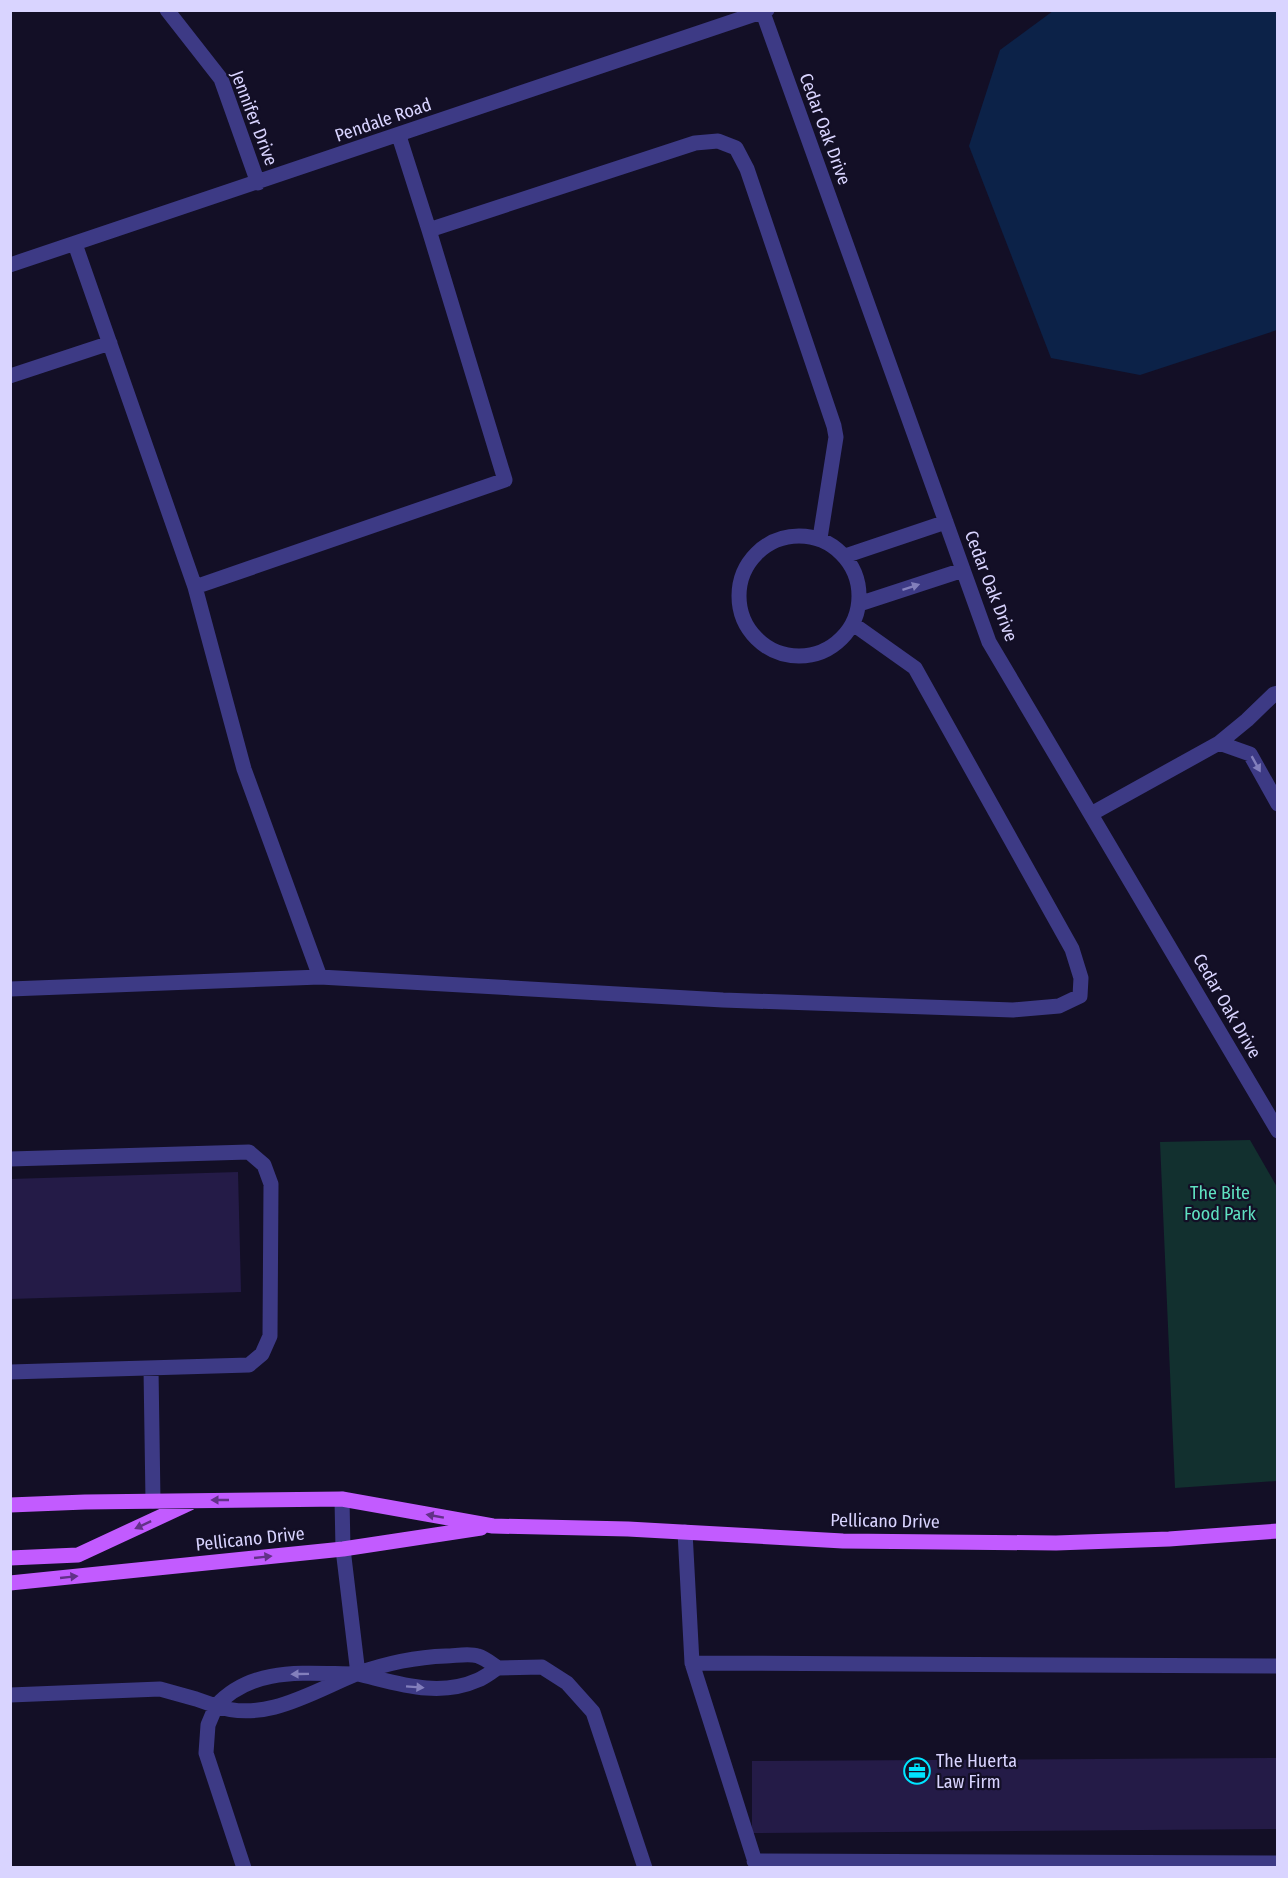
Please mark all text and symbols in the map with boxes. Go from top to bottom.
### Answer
street label: Jennifer Drive [226,67,282,169]
street label: Cedar Oak Drive [795,70,855,188]
street label: Pendale Road [332,93,434,147]
street label: Cedar Oak Drive [960,527,1022,645]
one-way arrow [902,582,920,591]
one-way arrow [1251,756,1261,773]
street label: Cedar Oak Drive [1188,950,1266,1062]
park label: The Bite Food Park [1184,1182,1257,1225]
one-way arrow [211,1495,230,1505]
street label: Pellicano Drive [830,1509,940,1533]
one-way arrow [425,1511,444,1520]
one-way arrow [134,1521,151,1530]
street label: Pellicano Drive [194,1522,306,1556]
one-way arrow [253,1553,272,1562]
one-way arrow [59,1572,78,1582]
one-way arrow [290,1669,309,1679]
one-way arrow [406,1682,425,1692]
place label: The Huerta Law Firm [936,1750,1017,1793]
office icon: The Huerta Law Firm [902,1756,932,1786]

